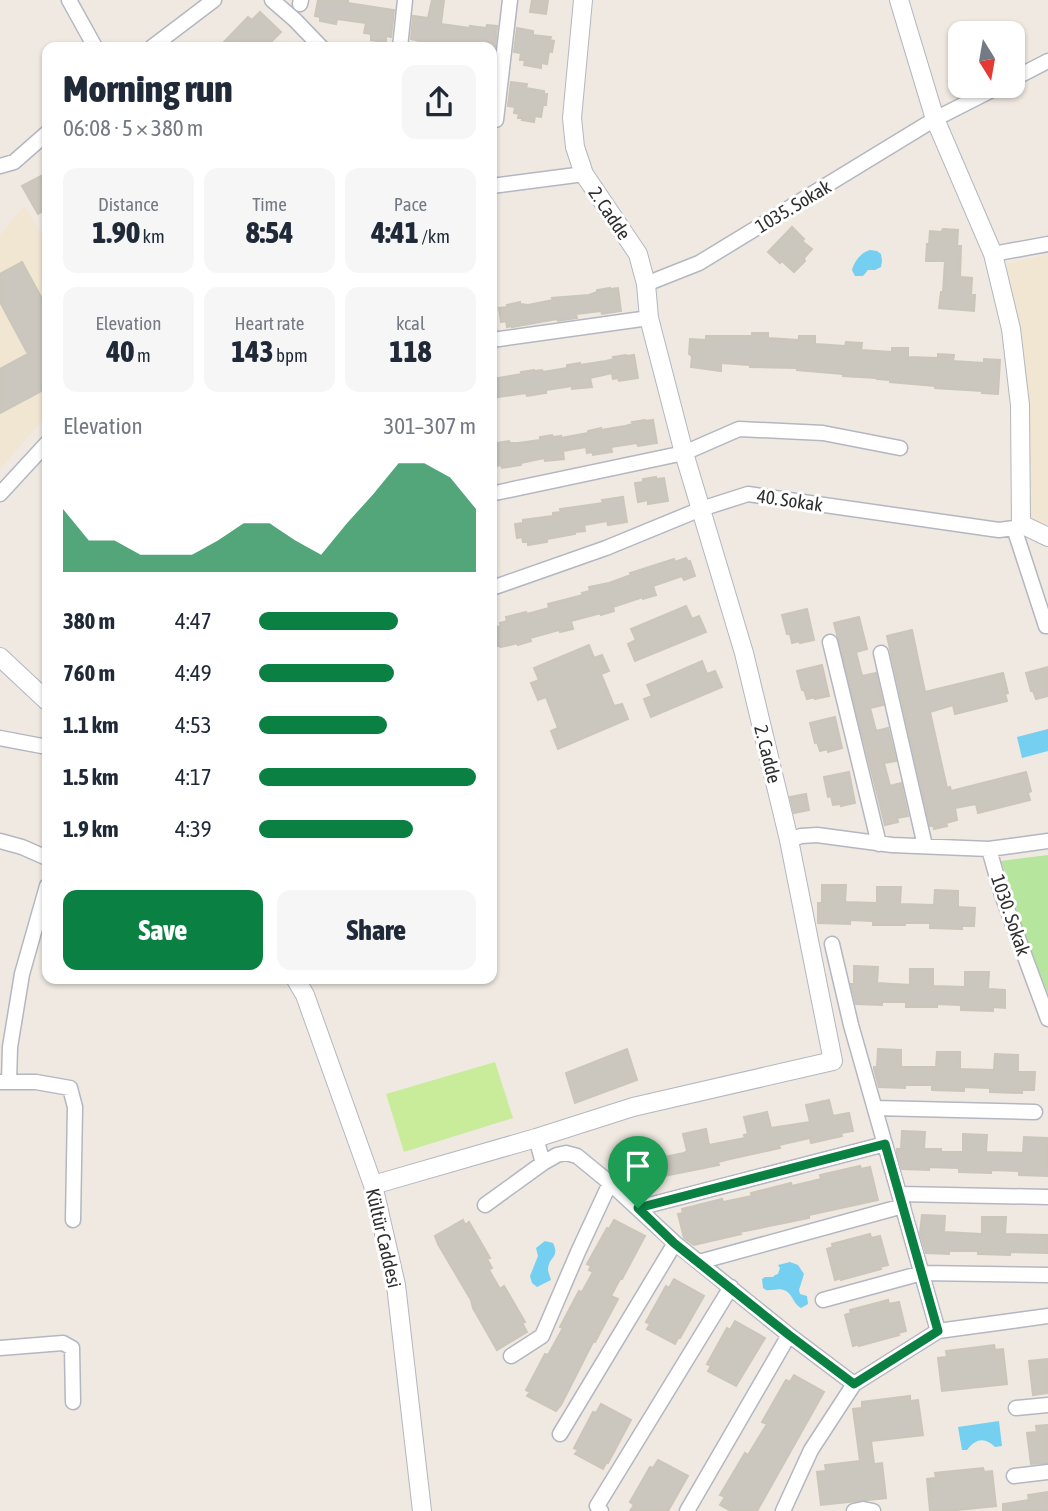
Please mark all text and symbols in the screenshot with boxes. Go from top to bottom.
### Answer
north arrow [948,21,1026,98]
map controls [948,21,1025,98]
button: share [402,65,476,139]
text: Morning run [63,67,233,110]
text: 06:08 · 5 × 380 m [63,115,203,141]
street label: 1035. Sokak [751,175,835,237]
street label: 2. Cadde [584,182,636,244]
text: Distance [98,193,159,215]
text: Time [252,193,287,215]
text: Pace [394,193,427,215]
text: 1.90 [92,215,140,249]
text: 8:54 [246,215,293,249]
text: 4:41 [371,215,419,249]
text: km [140,225,165,247]
text: /km [419,225,450,247]
text: Elevation [96,312,161,334]
text: Heart rate [235,312,304,334]
text: kcal [396,312,425,334]
text: 40 [106,334,134,368]
text: 143 [231,334,274,368]
text: 118 [389,334,432,368]
text: m [134,344,151,366]
text: bpm [274,344,308,366]
text: Elevation [63,413,143,439]
text: 301–307 m [383,413,476,439]
street label: 40. Sokak [756,484,825,516]
text: 380 m [63,608,115,634]
text: 4:47 [175,608,212,634]
text: 760 m [63,660,115,686]
text: 4:49 [175,660,212,686]
text: 1.1 km [63,712,119,738]
text: 4:53 [175,712,212,738]
street label: 2. Cadde [750,723,786,785]
text: 1.5 km [63,764,119,790]
text: 4:17 [175,764,212,790]
text: 1.9 km [63,816,119,842]
text: 4:39 [175,816,212,842]
street label: 1030. Sokak [987,872,1035,959]
button: Save [63,890,263,970]
button: Share [277,890,476,970]
pin [608,1136,668,1208]
icon: arrive [619,1147,657,1185]
street label: Kültür Caddesi [362,1186,406,1290]

